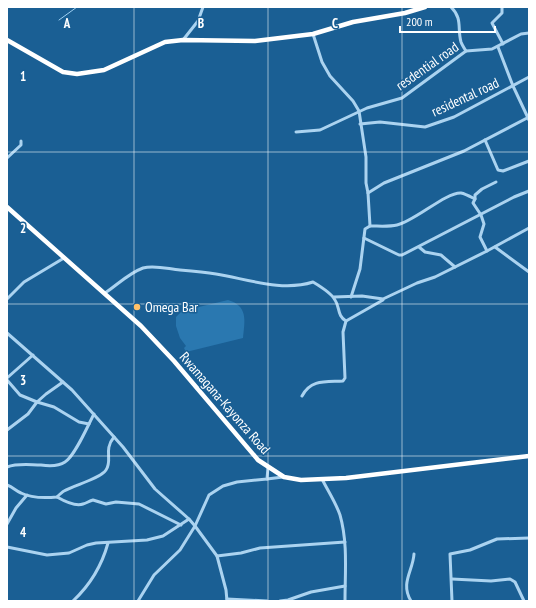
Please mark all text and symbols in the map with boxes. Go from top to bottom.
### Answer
scale bar [400,8,495,34]
text: 200 m [406,14,433,29]
text: A [63,15,71,32]
text: B [198,15,204,32]
text: C [332,15,338,32]
street label: resdential road [392,38,462,94]
text: 1 [20,68,26,85]
street label: residental road [428,74,502,120]
text: 2 [20,220,26,237]
place label: Omega Bar [145,298,198,316]
marker: Omega Bar [132,302,142,312]
street label: Rwamagana-Kayonza Road [176,348,274,458]
text: 3 [20,372,26,389]
text: 4 [20,524,27,541]

